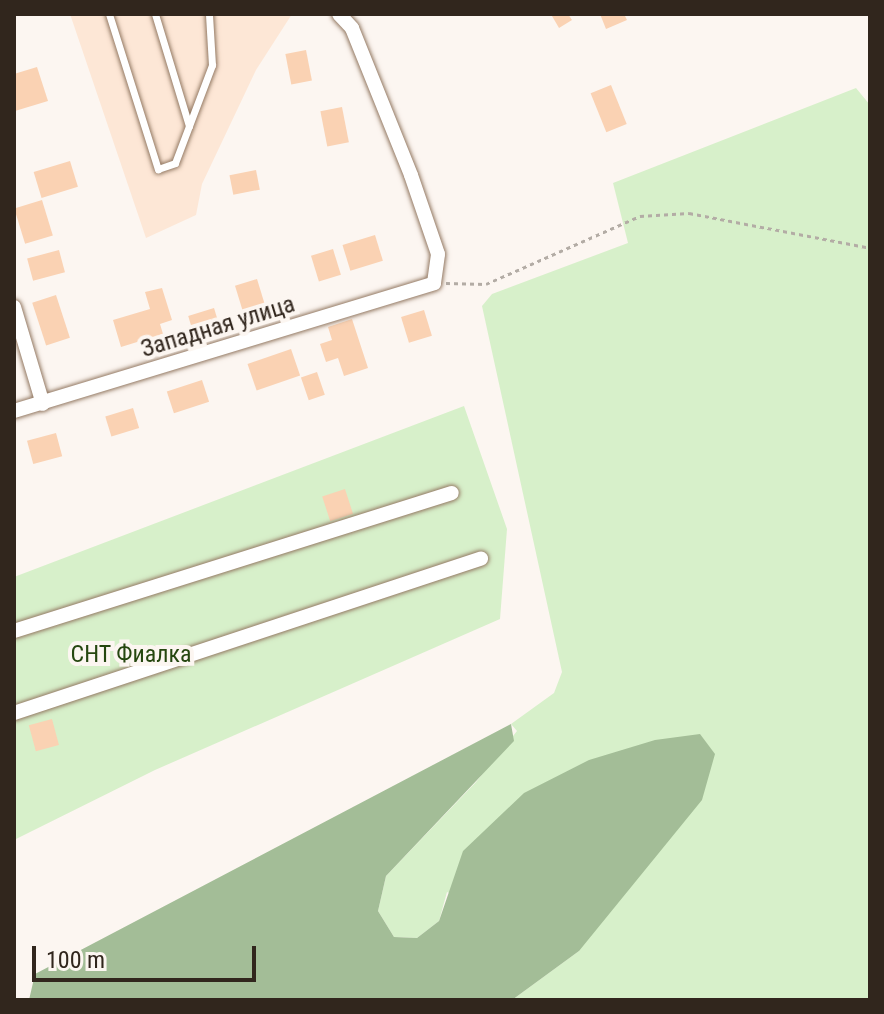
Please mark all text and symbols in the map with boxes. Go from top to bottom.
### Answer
street label: Западная улица [138,290,298,364]
park label: СНТ Фиалка [70,641,192,669]
scale bar [36,930,260,980]
text: 100 m [46,946,105,974]

